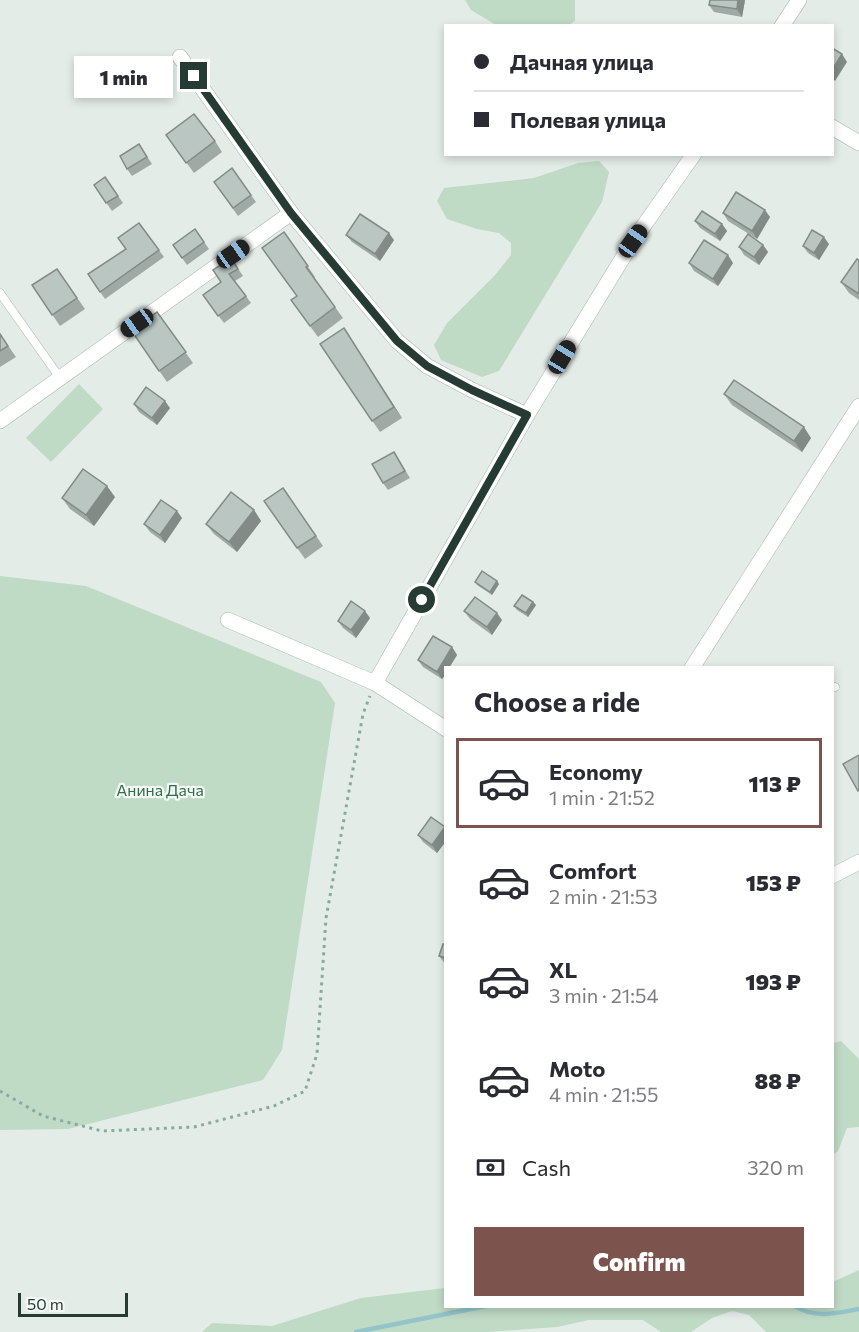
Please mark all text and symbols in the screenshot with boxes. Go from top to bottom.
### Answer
text: Дачная улица [510,48,654,75]
callout: 1 min [74,55,173,97]
route end [180,62,207,89]
text: 1 min [99,65,148,89]
text: Полевая улица [510,106,666,133]
car [615,221,651,261]
car [213,236,253,272]
car [117,305,157,341]
car [545,337,579,377]
route start [408,586,435,613]
text: Choose a ride [474,685,640,718]
icon: car [477,756,531,810]
text: Economy [549,758,643,785]
text: 113 ₽ [748,770,801,797]
park label: Анина Дача [116,780,204,799]
text: 1 min · 21:52 [549,785,655,809]
icon: car [477,855,531,909]
text: Comfort [549,857,637,884]
text: 153 ₽ [746,869,801,896]
text: 2 min · 21:53 [549,884,658,908]
icon: car [477,954,531,1008]
text: XL [549,956,577,983]
text: 193 ₽ [745,968,801,995]
text: 3 min · 21:54 [549,983,659,1007]
icon: car [477,1053,531,1107]
text: Moto [549,1055,605,1082]
text: 88 ₽ [754,1067,801,1094]
text: 4 min · 21:55 [549,1082,659,1106]
icon: cash [474,1151,507,1184]
text: Cash [522,1154,571,1181]
text: 320 m [747,1155,804,1179]
button: Confirm [474,1227,804,1296]
scale bar [18,1290,128,1318]
text: 50 m [27,1294,64,1313]

